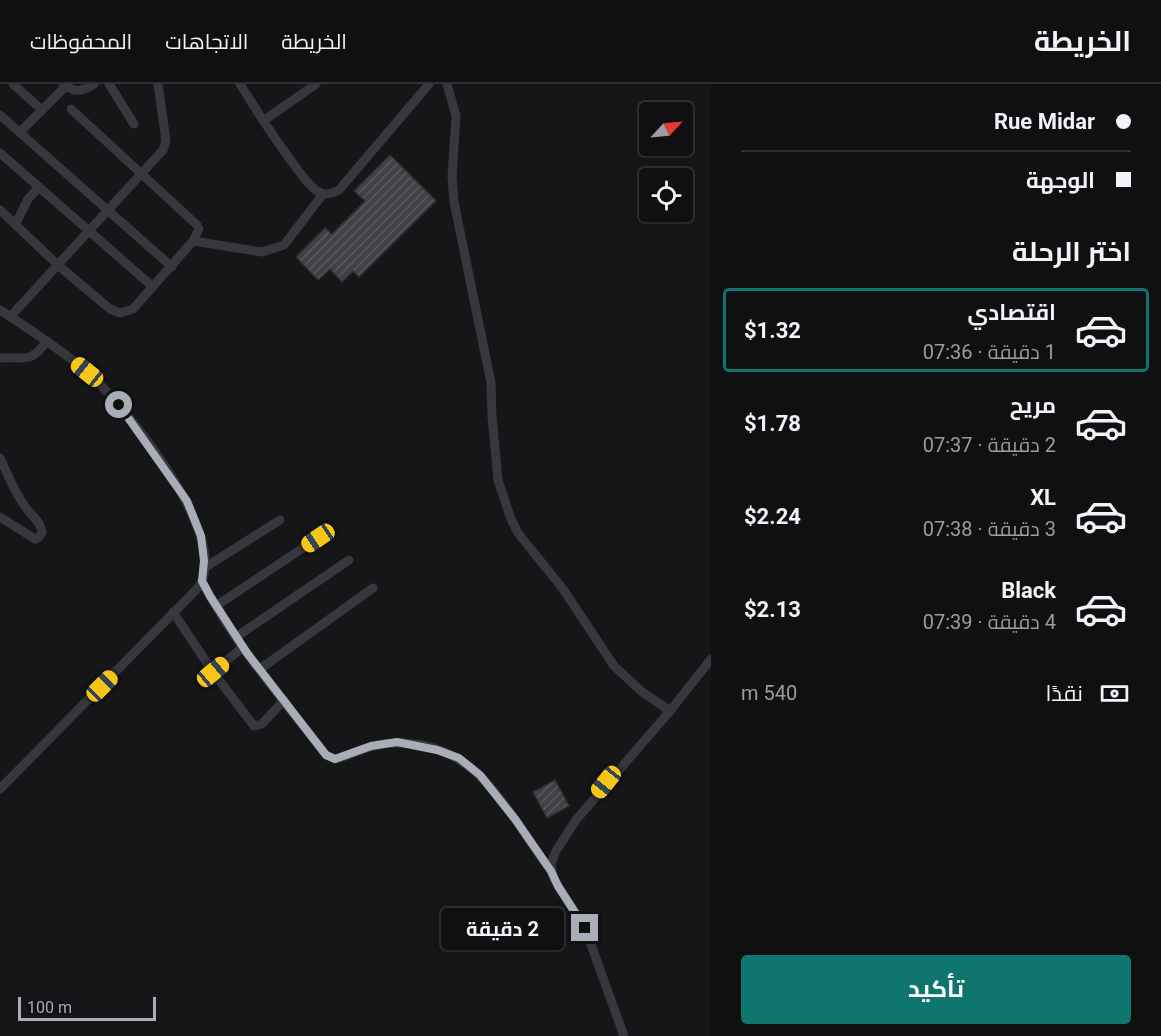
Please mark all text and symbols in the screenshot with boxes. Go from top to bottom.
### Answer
text: الخريطة [1034,25,1131,58]
text: المحفوظات [30,30,132,54]
text: الاتجاهات [165,30,248,54]
text: الخريطة [281,30,347,54]
north arrow [639,102,693,156]
map controls [639,102,693,222]
text: Rue Midar [994,109,1095,134]
button: locate [639,168,693,222]
text: الوجهة [1026,168,1095,193]
text: اختر الرحلة [1012,236,1131,268]
text: اقتصادي [967,300,1056,325]
icon: car [1074,303,1128,357]
text: $1.32 [744,318,801,343]
text: 1 دقيقة · 07:36 [923,340,1056,364]
car [67,354,107,390]
route start [105,391,132,418]
text: مريح [1010,393,1056,418]
icon: car [1074,396,1128,450]
text: $1.78 [744,411,801,436]
text: 2 دقيقة · 07:37 [923,433,1056,457]
text: XL [1030,485,1056,510]
icon: car [1074,489,1128,543]
text: $2.24 [744,504,801,529]
text: 3 دقيقة · 07:38 [923,517,1056,541]
car [298,520,338,556]
text: Black [1001,578,1056,603]
icon: car [1074,582,1128,636]
text: $2.13 [744,597,801,622]
text: 4 دقيقة · 07:39 [923,610,1056,634]
car [193,654,233,690]
car [83,667,121,705]
icon: cash [1098,677,1131,710]
text: 540 m [741,681,797,705]
text: نقدًا [1045,681,1083,706]
car [588,762,624,802]
callout: 2 دقيقة [441,907,564,949]
route end [571,914,598,941]
text: 2 دقيقة [466,917,539,941]
button: تأكيد [741,955,1131,1024]
scale bar [18,994,156,1022]
text: 100 m [27,998,72,1017]

